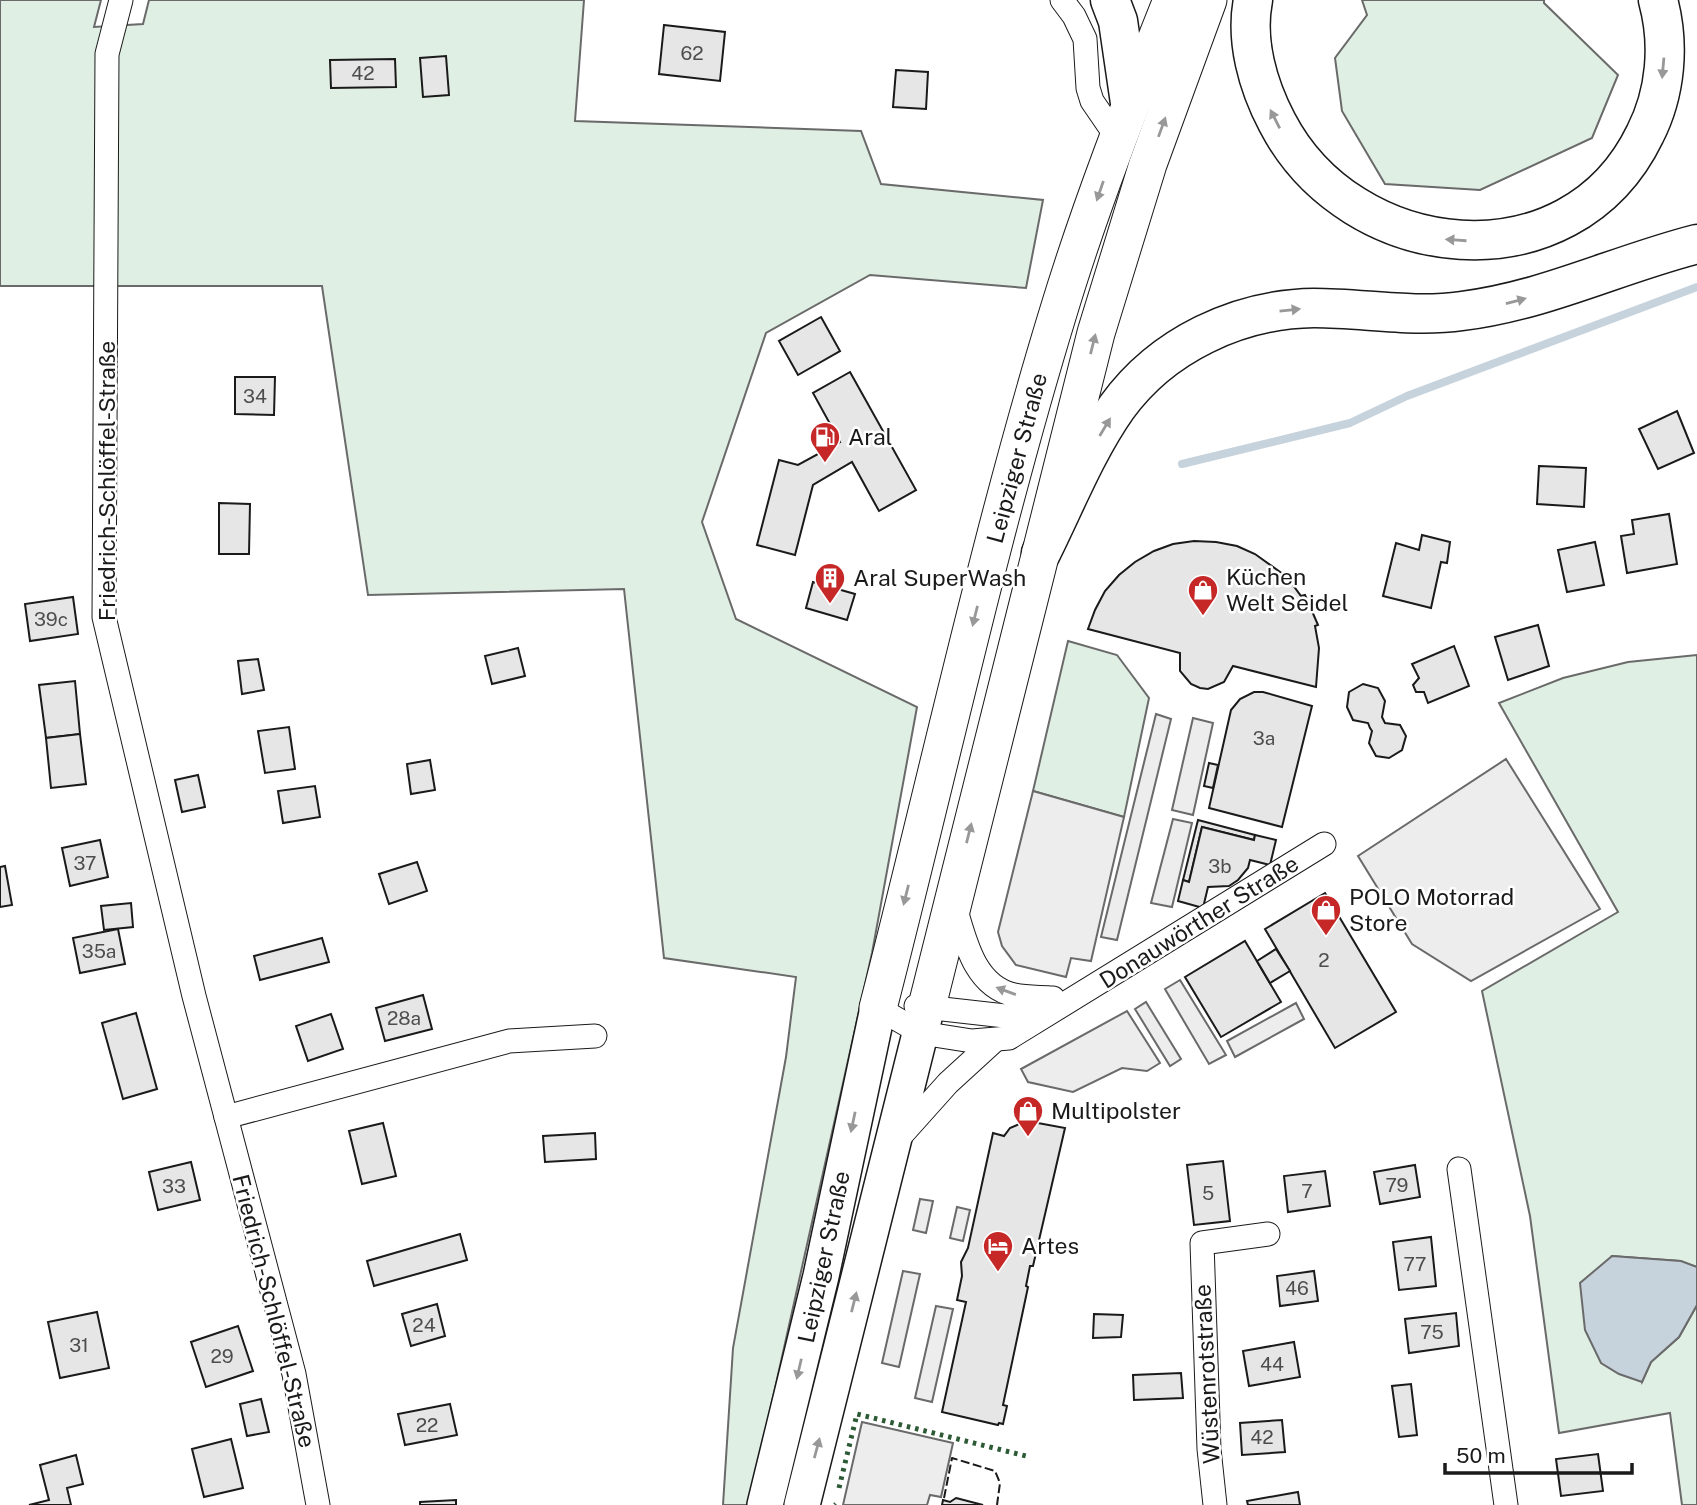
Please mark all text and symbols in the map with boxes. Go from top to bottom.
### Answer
house number: 62 [680,42,704,64]
one-way arrow [1658,57,1669,79]
house number: 42 [351,62,375,84]
one-way arrow [1270,109,1281,129]
one-way arrow [1156,117,1167,138]
one-way arrow [1094,180,1105,201]
one-way arrow [1445,234,1467,245]
one-way arrow [1505,295,1527,306]
one-way arrow [1279,304,1301,315]
one-way arrow [1088,333,1099,355]
street label: Friedrich-Schlöffel-Straße [93,341,120,621]
street label: Leipziger Straße [981,370,1052,546]
house number: 34 [243,385,267,407]
one-way arrow [1099,417,1111,436]
fuel station icon: Aral [808,420,842,464]
place label: Aral [848,423,893,450]
building icon: Aral SuperWash [813,561,847,605]
place label: Küchen Welt Seidel [1226,563,1348,616]
place label: Aral SuperWash [853,564,1026,591]
shop icon: Küchen Welt Seidel [1186,573,1220,617]
one-way arrow [969,606,980,628]
house number: 39c [34,608,68,630]
house number: 3a [1253,727,1275,749]
one-way arrow [964,822,975,844]
street label: Donauwörther Straße [1094,849,1303,994]
house number: 37 [73,852,97,874]
house number: 3b [1208,855,1232,877]
place label: POLO Motorrad Store [1349,883,1514,936]
one-way arrow [900,884,911,906]
shop icon: POLO Motorrad Store [1309,893,1343,937]
house number: 35a [82,940,116,962]
house number: 2 [1318,949,1330,971]
one-way arrow [995,985,1016,996]
house number: 28a [387,1007,421,1029]
shop icon: Multipolster [1011,1094,1045,1138]
place label: Multipolster [1051,1097,1181,1124]
one-way arrow [848,1111,859,1133]
street label: Leipziger Straße [792,1168,855,1345]
street label: Friedrich-Schlöffel-Straße [227,1171,322,1450]
house number: 79 [1386,1174,1408,1196]
house number: 33 [162,1175,186,1197]
house number: 7 [1301,1180,1313,1202]
house number: 5 [1202,1182,1214,1204]
hotel icon: Artes [981,1229,1015,1273]
place label: Artes [1021,1232,1079,1259]
house number: 77 [1403,1253,1427,1275]
house number: 46 [1285,1277,1309,1299]
street label: Wüstenrotstraße [1188,1283,1225,1465]
one-way arrow [849,1290,860,1312]
house number: 24 [412,1314,436,1336]
house number: 75 [1420,1321,1444,1343]
house number: 31 [69,1334,89,1356]
house number: 29 [210,1345,234,1367]
house number: 44 [1260,1353,1284,1375]
one-way arrow [793,1358,804,1380]
house number: 22 [416,1414,438,1436]
house number: 42 [1250,1426,1274,1448]
scale bar [1445,1432,1632,1476]
one-way arrow [812,1437,823,1459]
text: 50 m [1456,1443,1506,1468]

